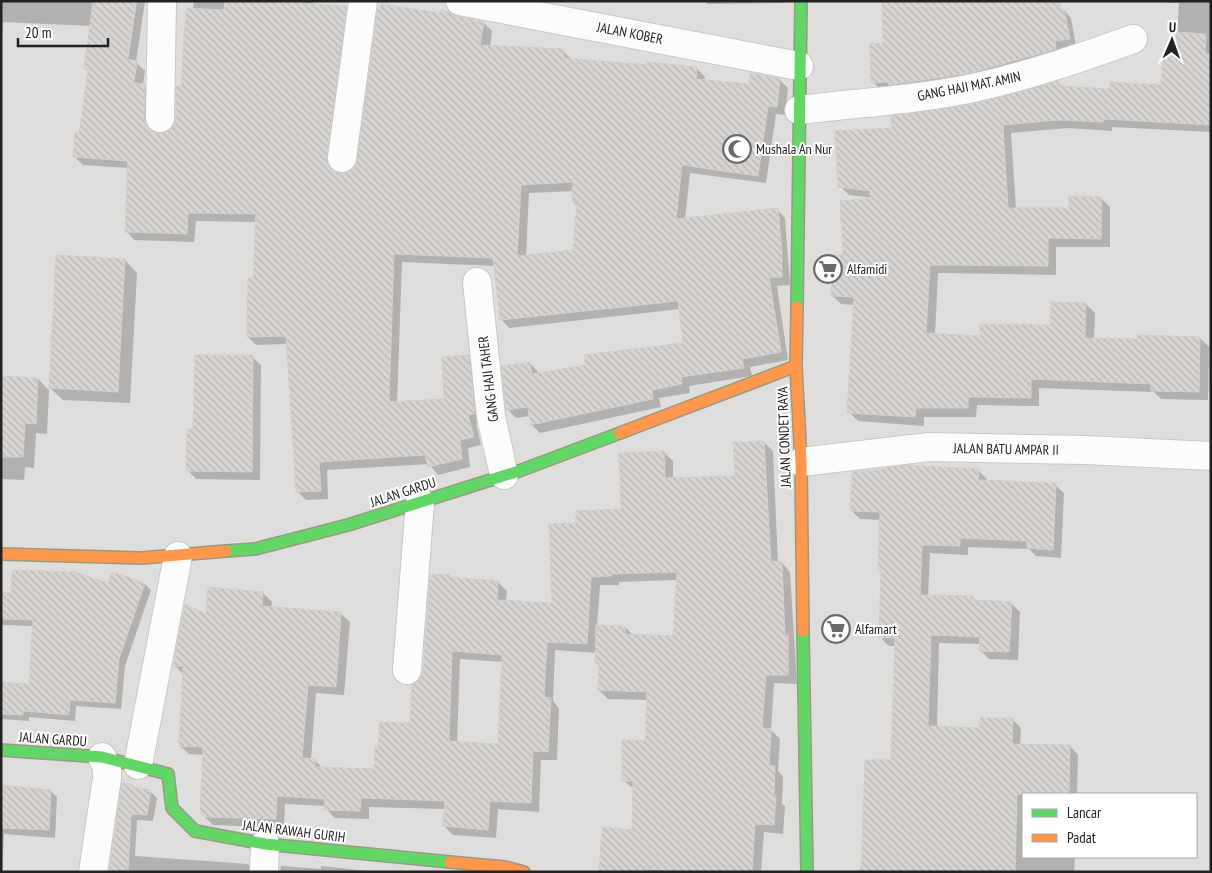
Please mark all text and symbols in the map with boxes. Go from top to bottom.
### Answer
scale bar [18,15,108,47]
north arrow [1147,15,1197,65]
street label: JALAN KOBER [595,18,665,48]
text: U [1169,18,1176,36]
text: 20 m [25,23,51,42]
street label: GANG HAJI MAT. AMIN [916,67,1022,105]
mosque icon: Mushala An Nur [722,134,752,164]
place label: Mushala An Nur [756,140,832,158]
supermarket icon: Alfamidi [813,254,843,284]
place label: Alfamidi [847,260,887,278]
street label: GANG HAJI TAHER [474,335,502,423]
street label: JALAN CONDET RAYA [773,386,795,489]
street label: JALAN BATU AMPAR II [952,439,1059,459]
street label: JALAN GARDU [367,473,438,511]
supermarket icon: Alfamart [821,614,851,644]
place label: Alfamart [855,620,897,638]
street label: JALAN GARDU [18,728,87,750]
legend [1022,793,1197,858]
text: Lancar [1067,803,1102,822]
street label: JALAN RAWAH GURIH [241,816,346,846]
text: Padat [1067,828,1096,847]

